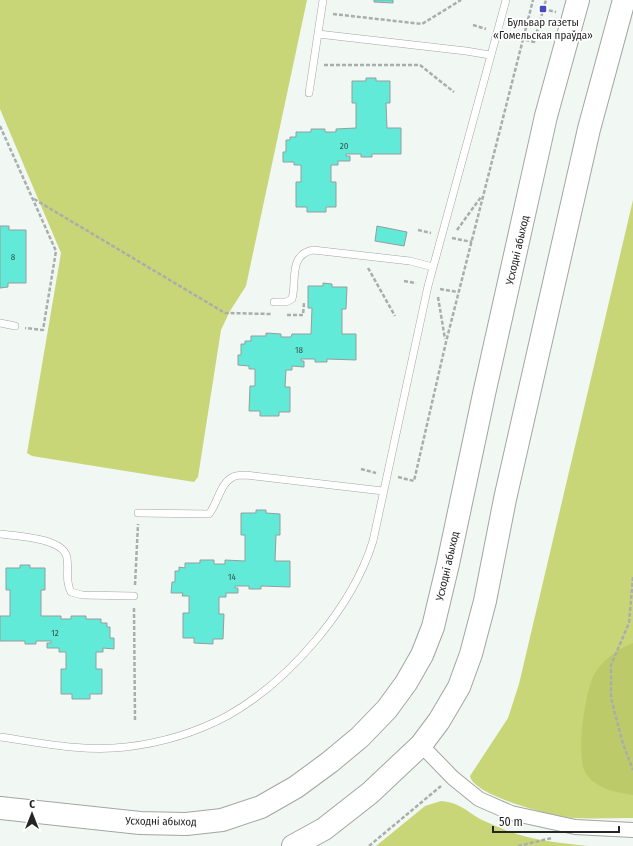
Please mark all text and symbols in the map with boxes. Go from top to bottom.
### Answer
marker: Бульвар газеты «Гомельская праўда» [538,4,548,14]
place label: Бульвар газеты «Гомельская праўда» [493,16,593,42]
house number: 20 [340,141,349,151]
street label: Усходні абыход [503,214,532,287]
house number: 8 [11,252,16,262]
house number: 18 [295,345,304,355]
street label: Усходні абыход [433,530,462,603]
house number: 14 [228,572,237,582]
house number: 12 [51,628,59,638]
north arrow [12,794,52,834]
text: С [29,798,35,811]
scale bar [493,808,619,834]
street label: Усходні абыход [124,814,197,829]
text: 50 m [499,815,523,829]

